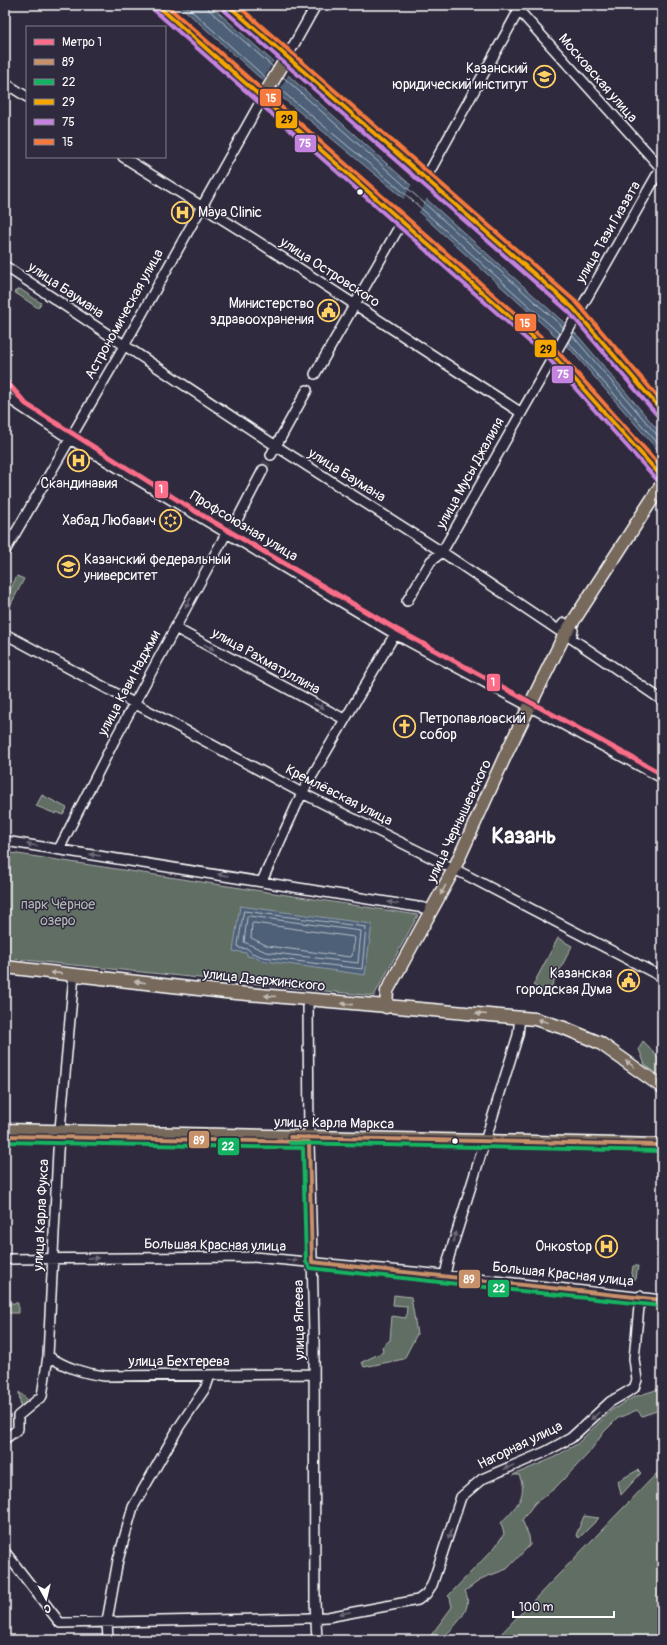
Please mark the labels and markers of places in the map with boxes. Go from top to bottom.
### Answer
place label: Казанский юридический институт [392,60,528,93]
school or university icon: Казанский юридический институт [531,63,557,89]
unlabelled marker [355,187,365,197]
hospital icon: Maya Clinic [170,199,196,225]
place label: Maya Clinic [198,204,262,221]
place label: Министерство здравоохранения [210,295,314,328]
public building icon: Министерство здравоохранения [316,298,342,324]
hospital icon: Скандинавия [66,448,92,474]
place label: Скандинавия [40,475,118,492]
synagogue icon: Хабад Любавич [158,507,184,533]
place label: Хабад Любавич [62,512,156,529]
place label: Казанский федеральный университет [83,551,231,584]
school or university icon: Казанский федеральный университет [55,554,81,580]
place label: Петропавловский собор [420,710,526,743]
church icon: Петропавловский собор [391,713,417,739]
place label: Казанская городская Дума [517,965,612,998]
public building icon: Казанская городская Дума [615,968,641,994]
unlabelled marker [450,1136,460,1146]
hospital icon: Онкоstop [594,1233,620,1259]
place label: Онкоstop [535,1238,592,1255]

